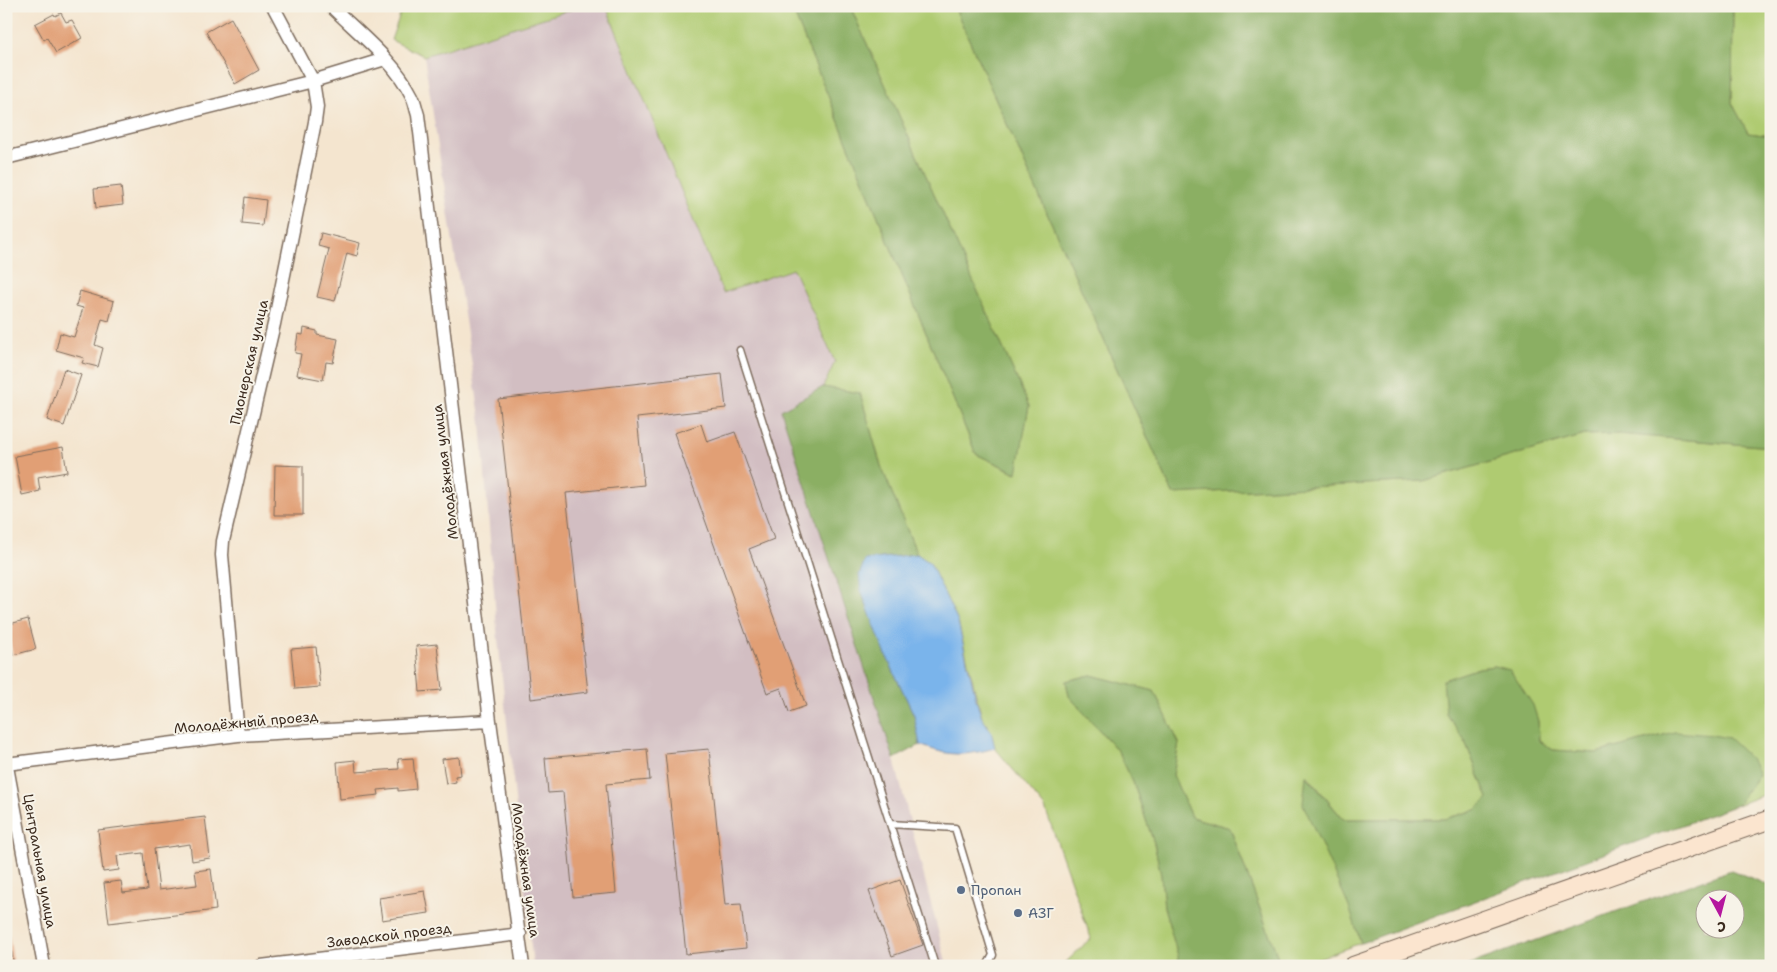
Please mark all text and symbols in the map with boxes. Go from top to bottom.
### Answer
street label: Пионерская улица [226,297,272,426]
street label: Молодёжная улица [428,403,462,541]
street label: Молодёжный проезд [173,707,319,737]
street label: Центральная улица [19,792,61,930]
street label: Молодёжная улица [508,801,544,939]
place label: Пропан [971,881,1022,899]
marker: Пропан [955,884,967,896]
north arrow [1694,890,1744,940]
place label: АЗГ [1028,904,1054,922]
marker: АЗГ [1012,907,1024,919]
text: С [1716,917,1727,936]
street label: Заводской проезд [326,918,452,952]

